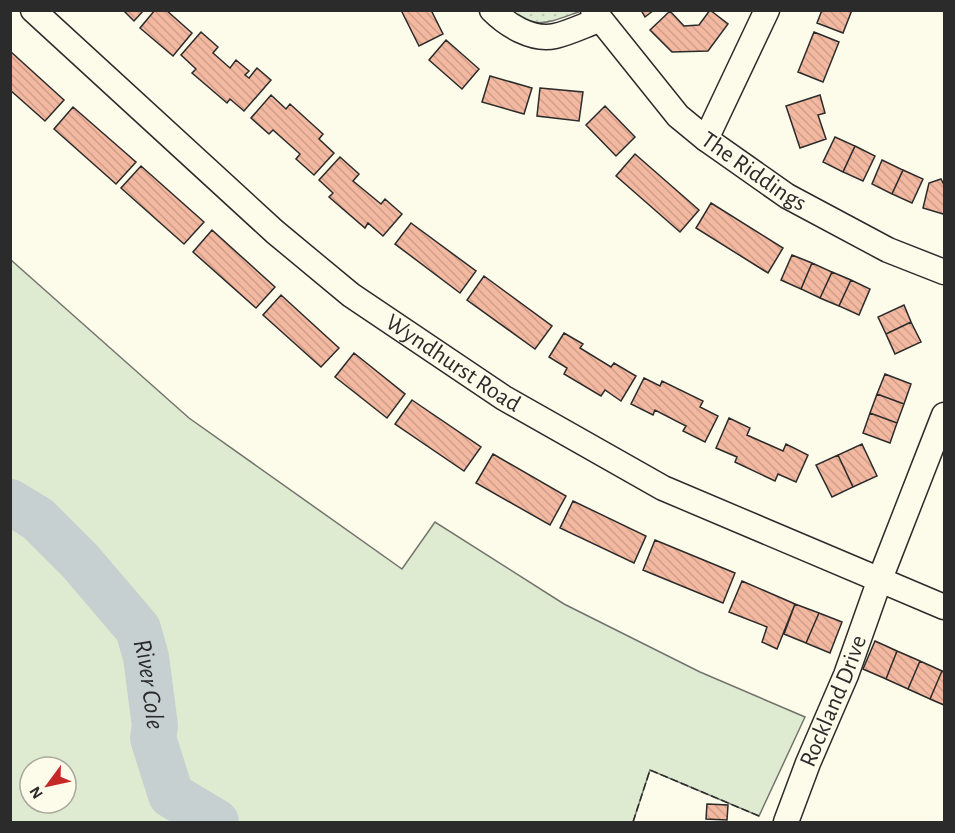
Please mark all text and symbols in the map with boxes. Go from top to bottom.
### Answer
street label: The Riddings [697,127,810,216]
street label: Wyndhurst Road [381,310,524,417]
street label: Rockland Drive [796,632,871,771]
water label: River Cole [128,636,168,731]
north arrow [18,755,78,815]
text: N [27,784,46,802]

